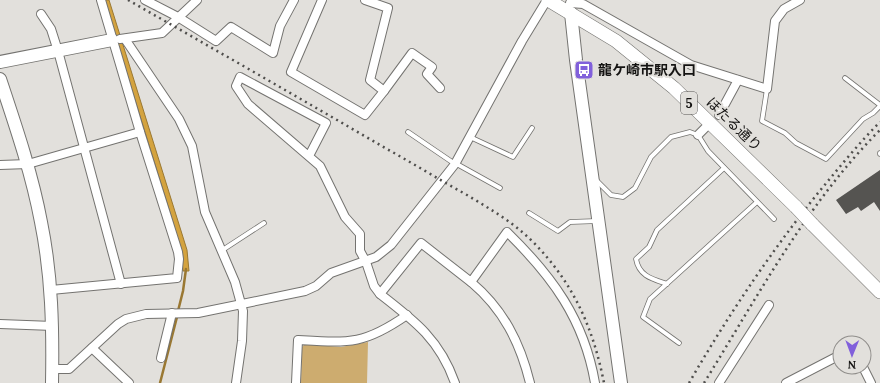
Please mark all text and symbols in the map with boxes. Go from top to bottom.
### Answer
bus stop icon: 龍ケ崎市駅入口 [573,59,595,81]
place label: 龍ケ崎市駅入口 [598,61,696,79]
road number: 5 [681,92,697,114]
street label: ほたる通り [703,93,765,155]
north arrow [832,335,872,375]
text: N [847,358,856,372]

